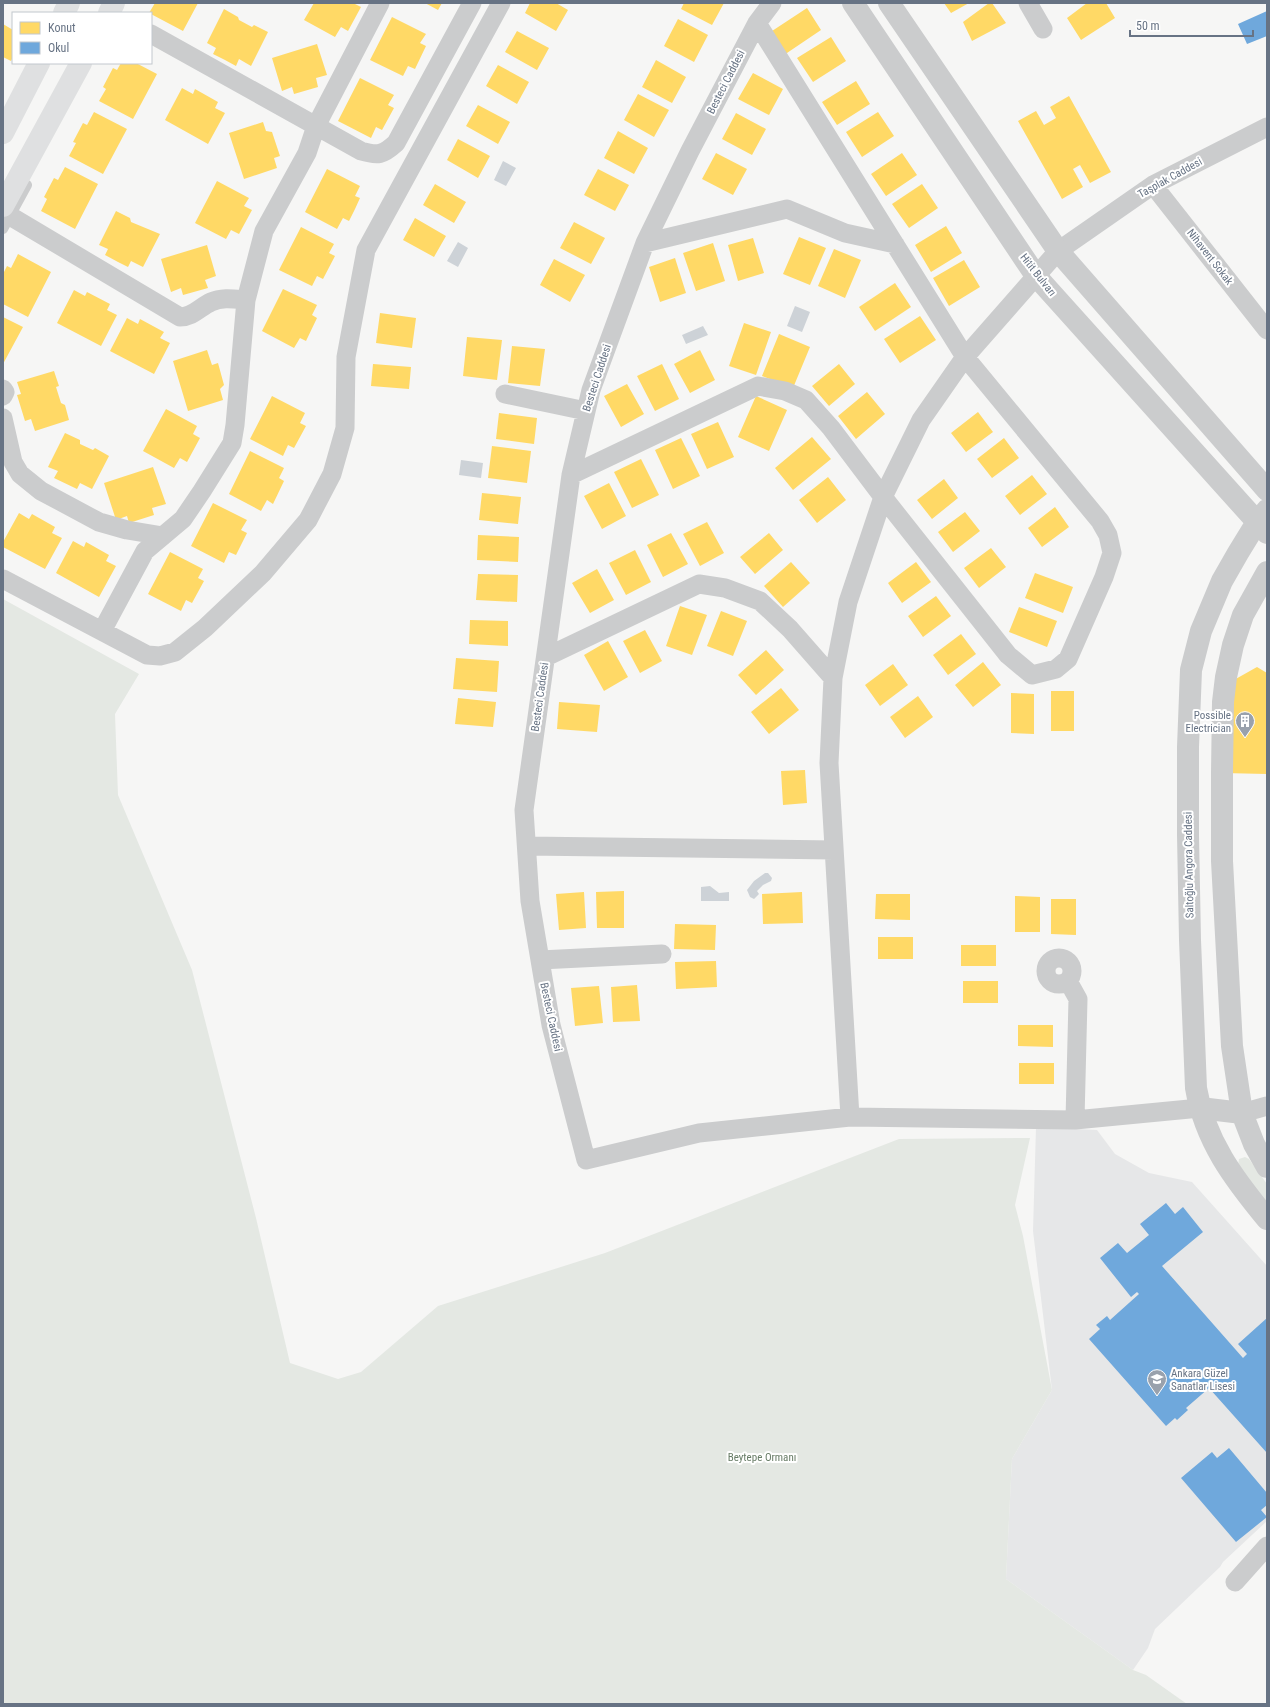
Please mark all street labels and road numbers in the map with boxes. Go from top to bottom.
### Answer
street label: Besteci Caddesi [704,48,748,116]
street label: Taşplak Caddesi [1136,155,1204,201]
street label: Nihavent Sokak [1184,227,1236,287]
street label: Hitit Bulvarı [1017,251,1059,299]
street label: Besteci Caddesi [580,343,614,413]
street label: Besteci Caddesi [529,662,551,732]
street label: Saltoğlu Angora Caddesi [1182,812,1196,918]
street label: Besteci Caddesi [537,981,565,1053]

